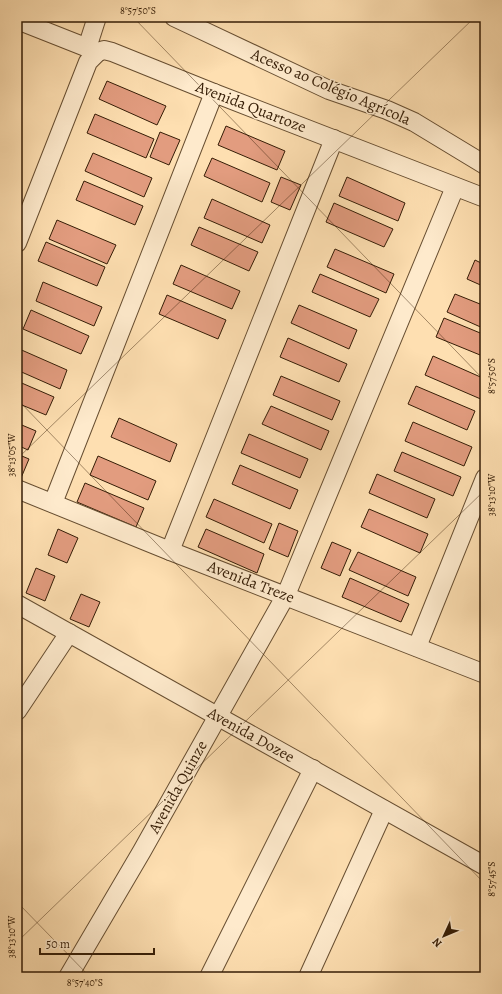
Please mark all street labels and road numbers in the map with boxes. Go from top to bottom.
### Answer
street label: Acesso ao Colégio Agrícola [247,43,415,131]
street label: Avenida Quartoze [192,75,309,138]
street label: Avenida Treze [203,555,298,609]
street label: Avenida Dozee [203,702,299,768]
street label: Avenida Quinze [143,737,213,838]

